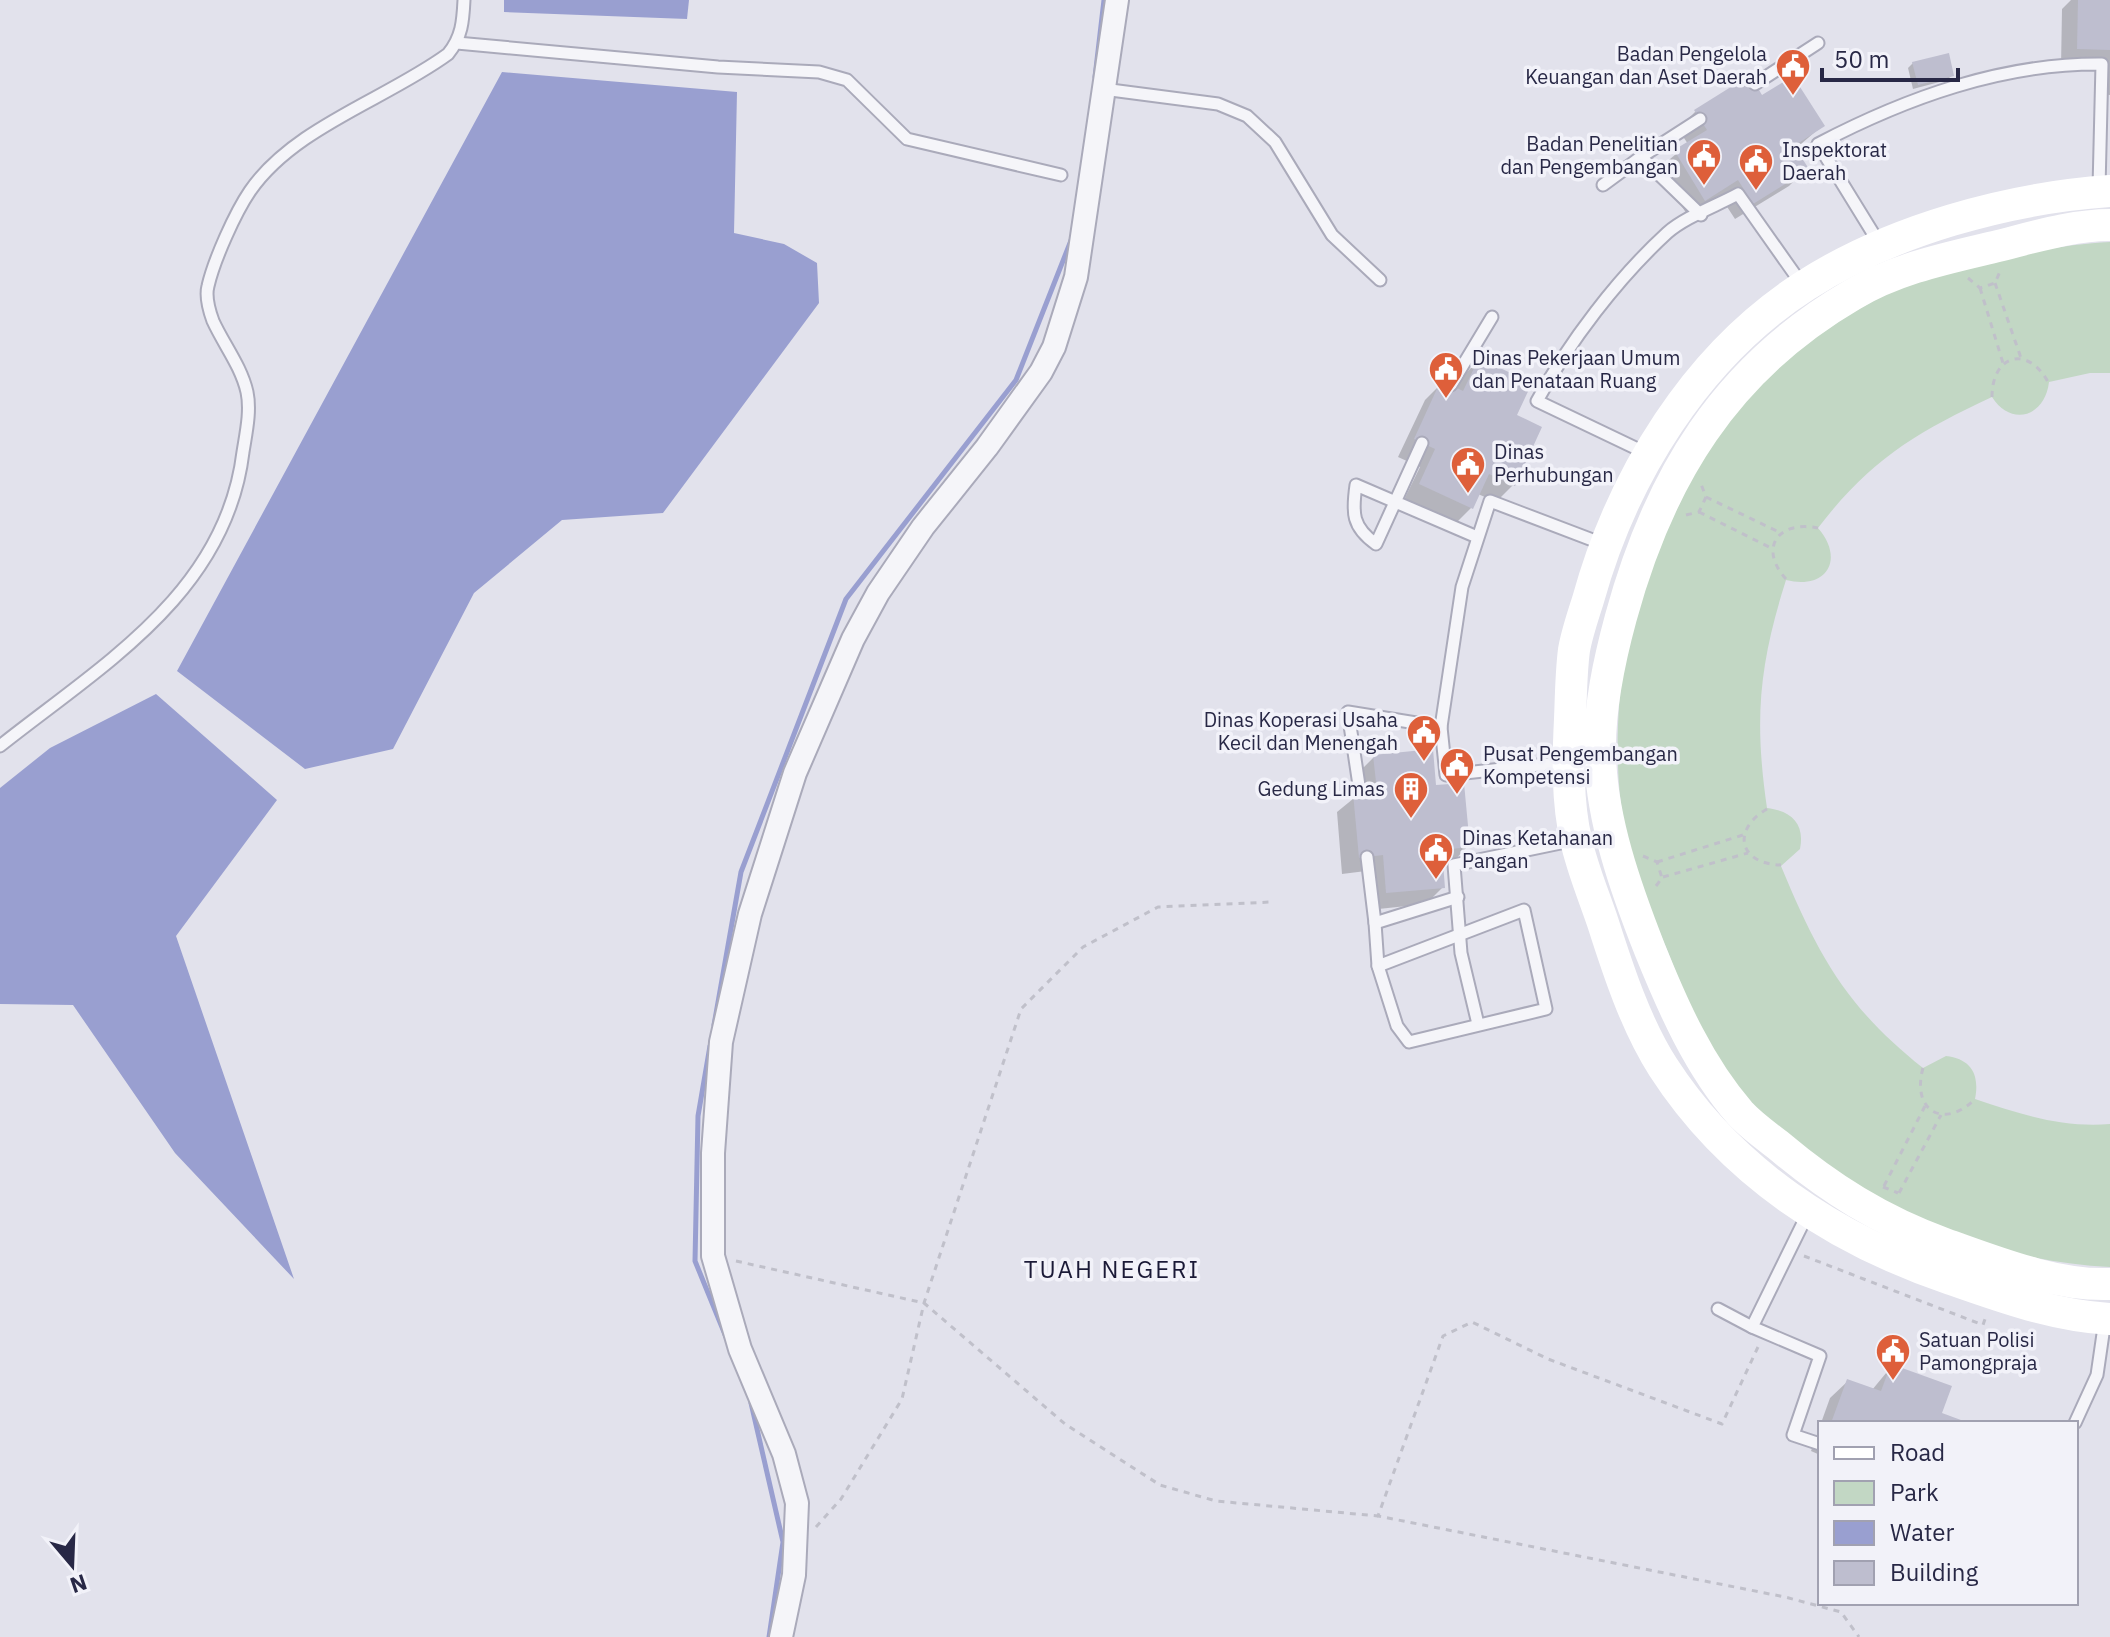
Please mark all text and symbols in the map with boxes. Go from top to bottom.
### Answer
scale bar [1822,32,1958,82]
place label: Badan Pengelola Keuangan dan Aset Daerah [1525,40,1767,90]
text: 50 m [1834,43,1889,75]
public building icon: Badan Pengelola Keuangan dan Aset Daerah [1774,47,1812,97]
place label: Badan Penelitian dan Pengembangan [1501,130,1678,180]
place label: Inspektorat Daerah [1782,136,1887,186]
public building icon: Badan Penelitian dan Pengembangan [1685,137,1723,187]
public building icon: Inspektorat Daerah [1737,142,1775,192]
place label: Dinas Pekerjaan Umum dan Penataan Ruang [1472,344,1680,394]
public building icon: Dinas Pekerjaan Umum dan Penataan Ruang [1427,350,1465,400]
place label: Dinas Perhubungan [1494,438,1614,488]
public building icon: Dinas Perhubungan [1449,445,1487,495]
place label: Dinas Koperasi Usaha Kecil dan Menengah [1204,706,1398,756]
public building icon: Dinas Koperasi Usaha Kecil dan Menengah [1405,713,1443,763]
place label: Pusat Pengembangan Kompetensi [1483,740,1678,790]
public building icon: Pusat Pengembangan Kompetensi [1438,746,1476,796]
building icon: Gedung Limas [1392,770,1430,820]
place label: Gedung Limas [1258,775,1385,802]
place label: Dinas Ketahanan Pangan [1462,824,1613,874]
public building icon: Dinas Ketahanan Pangan [1417,831,1455,881]
district label: TUAH NEGERI [1024,1253,1200,1285]
place label: Satuan Polisi Pamongpraja [1919,1326,2038,1376]
public building icon: Satuan Polisi Pamongpraja [1874,1332,1912,1382]
legend [1818,1421,2078,1605]
text: Road [1890,1436,1945,1468]
text: Park [1890,1476,1939,1508]
text: Water [1890,1516,1954,1548]
north arrow [32,1525,112,1605]
text: Building [1890,1556,1978,1588]
text: N [66,1568,91,1601]

